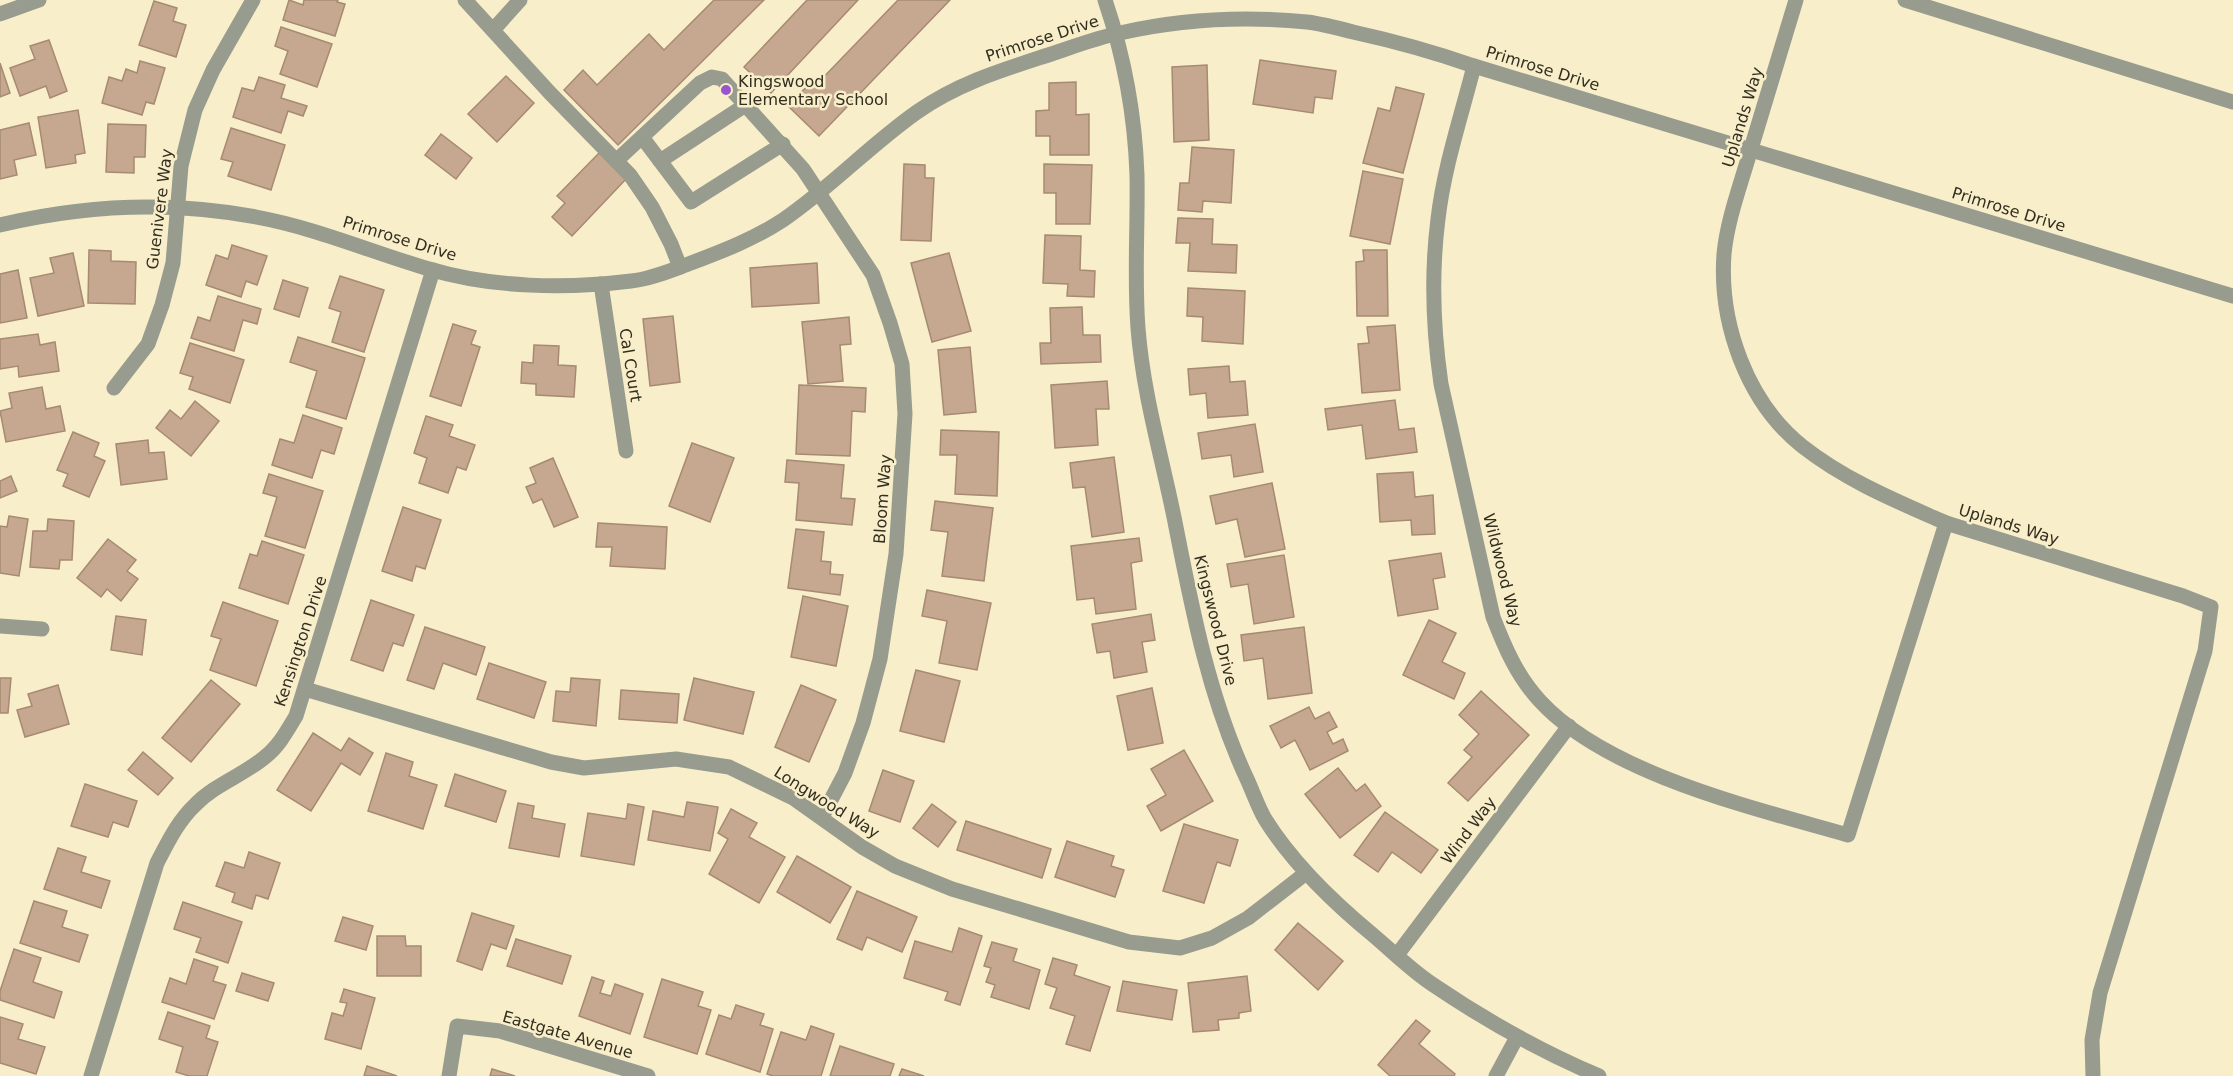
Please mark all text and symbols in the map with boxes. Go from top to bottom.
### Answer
street label: Primrose Drive [983,11,1101,66]
street label: Primrose Drive [1484,42,1602,95]
street label: Uplands Way [1718,65,1767,170]
place label: Kingswood Elementary School [738,72,888,109]
marker: Kingswood Elementary School [719,83,733,97]
street label: Guenivere Way [143,148,176,271]
street label: Primrose Drive [1950,183,2068,236]
street label: Primrose Drive [341,212,459,265]
street label: Cal Court [615,327,646,403]
street label: Bloom Way [870,454,895,544]
street label: Uplands Way [1956,500,2061,549]
street label: Wildwood Way [1479,511,1526,629]
street label: Kingswood Drive [1190,553,1241,687]
street label: Kensington Drive [270,573,331,709]
street label: Longwood Way [771,762,883,842]
street label: Wind Way [1437,793,1500,868]
street label: Eastgate Avenue [500,1007,635,1062]

